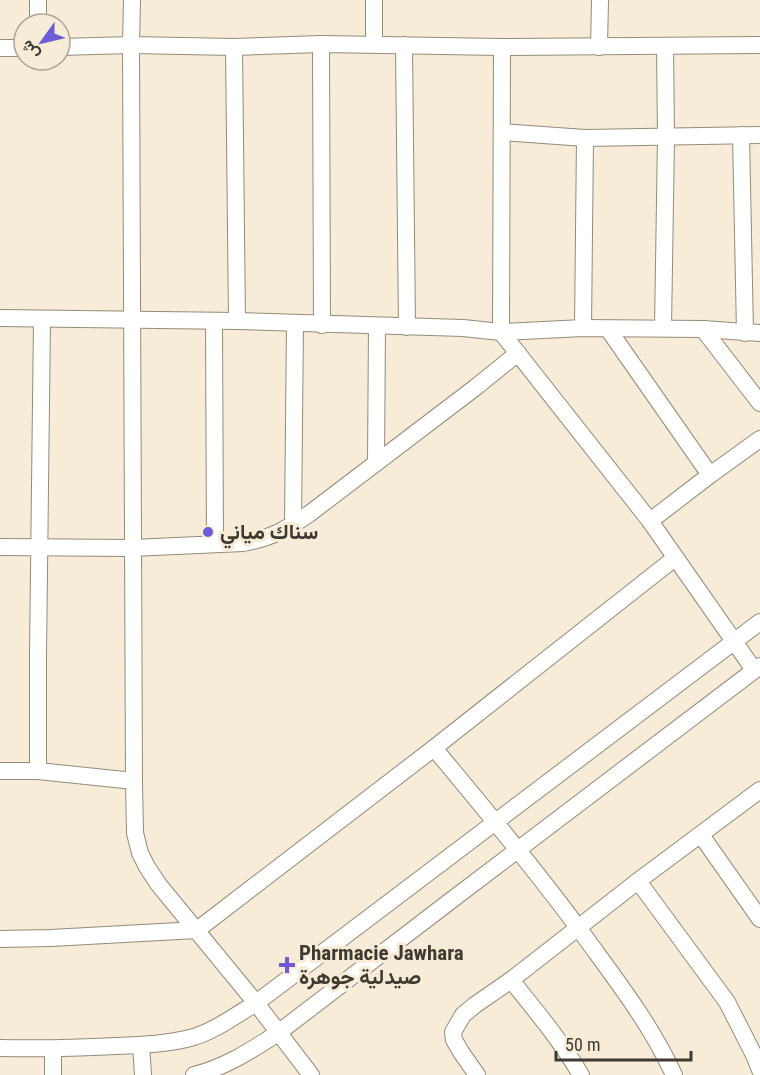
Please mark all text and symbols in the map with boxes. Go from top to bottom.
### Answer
north arrow [12,12,72,72]
text: ش [17,37,43,63]
place label: سناك مياني [220,520,318,549]
marker: سناك مياني [201,525,215,539]
place label: Pharmacie Jawhara صيدلية جوهرة [299,941,464,990]
marker: Pharmacie Jawhara صيدلية جوهرة [280,958,294,972]
scale bar [556,1024,691,1062]
text: 50 m [565,1034,600,1055]

